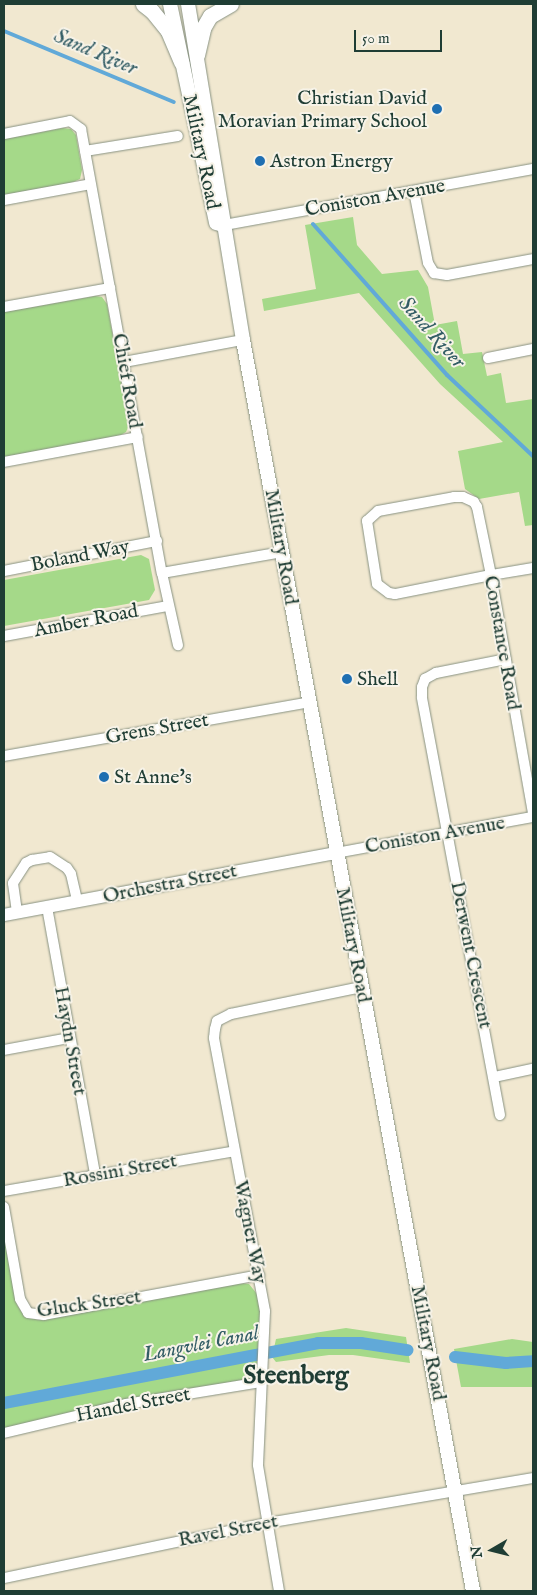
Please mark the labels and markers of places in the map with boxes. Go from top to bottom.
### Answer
place label: Christian David Moravian Primary School [218,86,427,133]
marker: Christian David Moravian Primary School [431,103,443,115]
place label: Astron Energy [270,149,393,173]
marker: Astron Energy [254,155,266,167]
place label: Shell [357,667,398,691]
marker: Shell [341,673,353,685]
place label: St Anne's [114,765,192,789]
marker: St Anne's [98,771,110,783]

